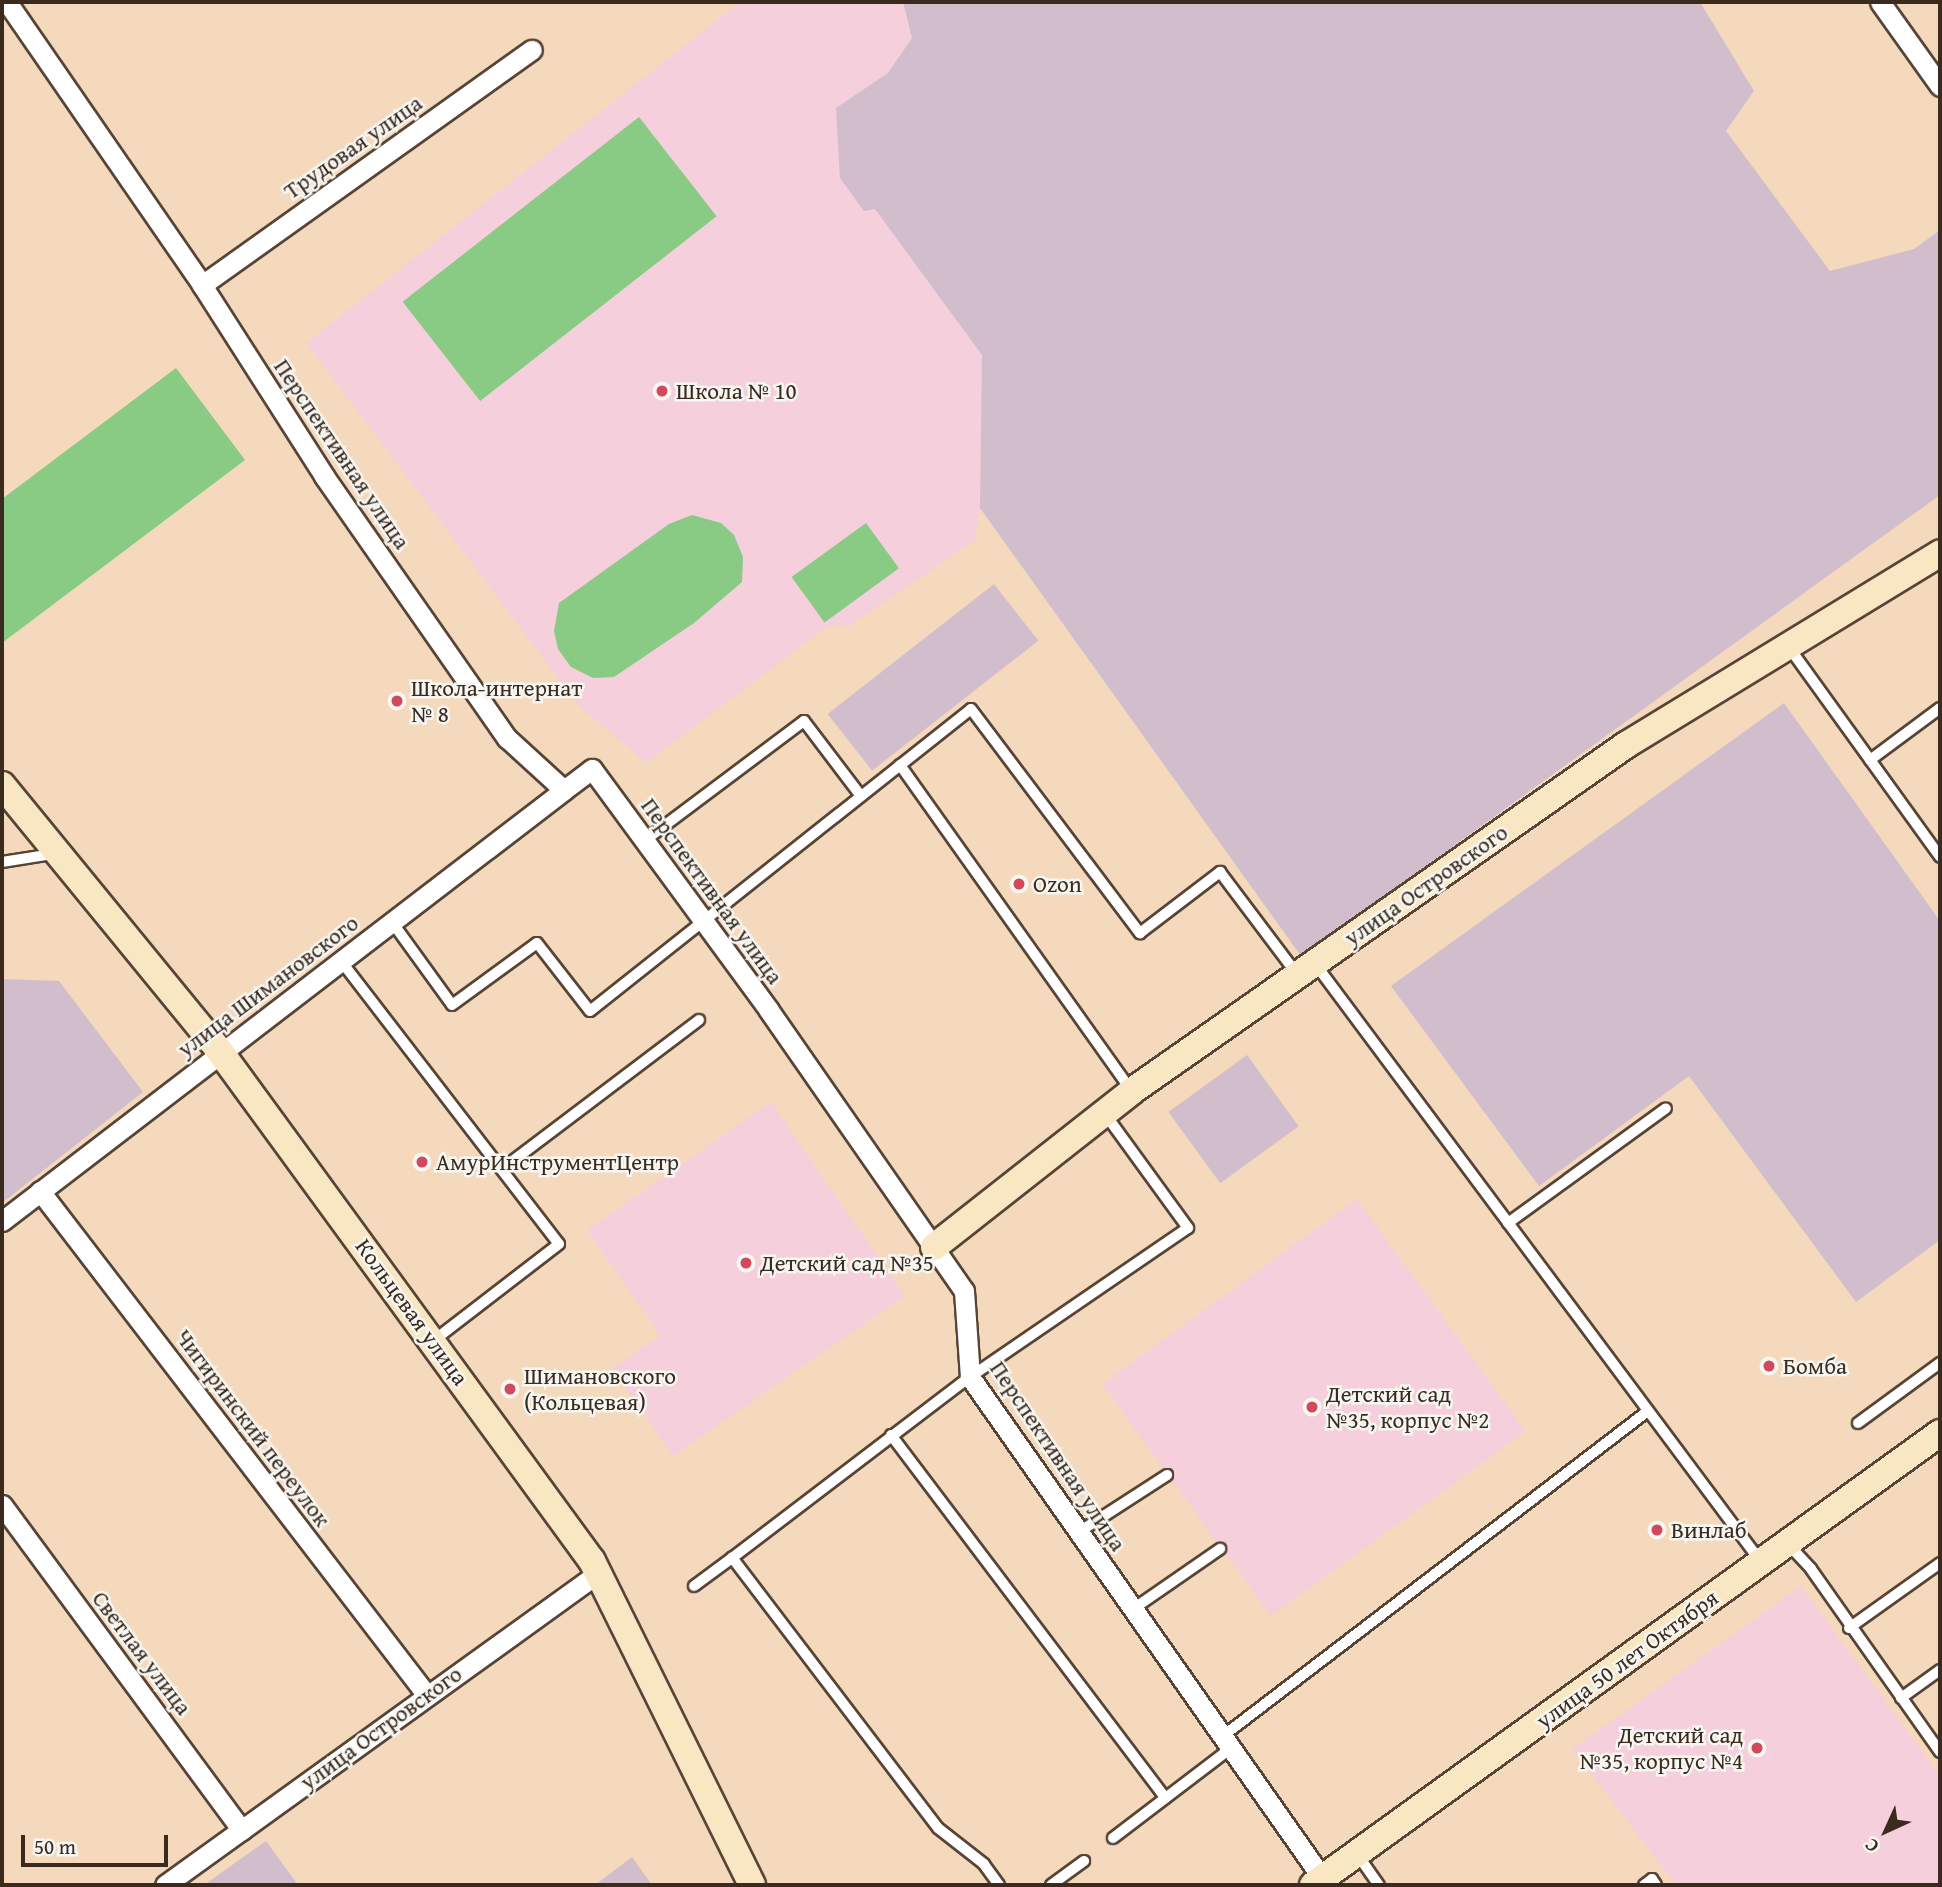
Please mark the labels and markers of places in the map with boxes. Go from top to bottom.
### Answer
place label: Школа № 10 [676,377,797,405]
marker: Школа № 10 [654,383,670,399]
place label: Школа-интернат № 8 [411,674,582,728]
marker: Школа-интернат № 8 [389,693,405,709]
place label: Ozon [1033,870,1082,898]
marker: Ozon [1011,876,1027,892]
place label: АмурИнструментЦентр [436,1148,679,1176]
marker: АмурИнструментЦентр [414,1154,430,1170]
place label: Детский сад №35 [760,1249,934,1277]
marker: Детский сад №35 [738,1255,754,1271]
place label: Бомба [1783,1352,1847,1380]
marker: Бомба [1761,1358,1777,1374]
place label: Шимановского (Кольцевая) [524,1362,676,1416]
place label: Детский сад №35, корпус №2 [1326,1380,1489,1434]
marker: Шимановского (Кольцевая) [502,1381,518,1397]
marker: Детский сад №35, корпус №2 [1304,1399,1320,1415]
place label: Винлаб [1671,1516,1746,1544]
marker: Винлаб [1649,1522,1665,1538]
place label: Детский сад №35, корпус №4 [1580,1721,1743,1775]
marker: Детский сад №35, корпус №4 [1749,1740,1765,1756]

